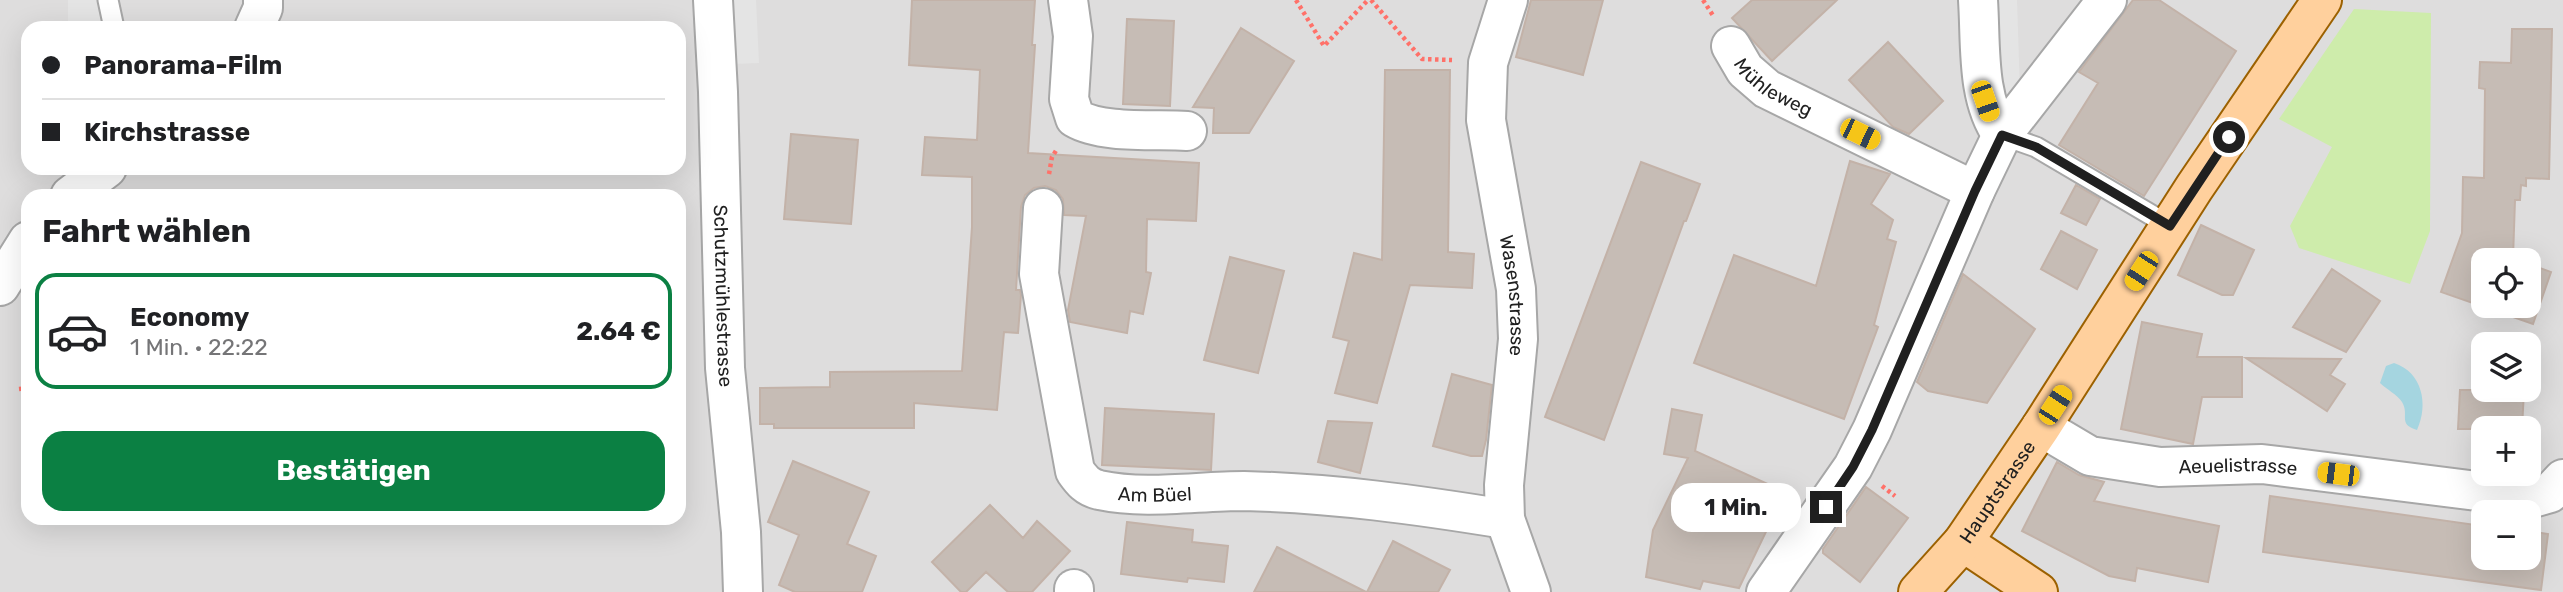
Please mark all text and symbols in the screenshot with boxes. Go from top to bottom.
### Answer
text: Panorama-Film [84,50,282,81]
street label: Mühleweg [1729,54,1816,121]
car [1969,78,2002,124]
car [1837,115,1884,153]
text: Kirchstrasse [84,117,250,148]
route start [2213,121,2245,153]
street label: Schutzmühlestrasse [709,204,738,388]
text: Fahrt wählen [42,212,251,250]
street label: Wasenstrasse [1495,233,1529,357]
car [2121,248,2162,294]
map controls [2471,248,2541,570]
button: locate [2471,248,2541,318]
icon: car [46,300,109,363]
text: Economy [130,302,249,333]
text: 2.64 € [576,316,661,347]
button: layers [2471,332,2541,402]
text: 1 Min. · 22:22 [130,333,268,361]
car [2035,382,2076,428]
button: + [2471,416,2541,486]
button: Bestätigen [42,431,665,511]
street label: Hauptstrasse [1955,436,2040,548]
street label: Aeuelistrasse [2178,452,2299,480]
car [2316,461,2361,487]
street label: Am Büel [1117,482,1192,507]
callout: 1 Min. [1672,482,1801,532]
route end [1810,491,1842,523]
text: 1 Min. [1704,493,1768,521]
button: − [2471,500,2541,570]

